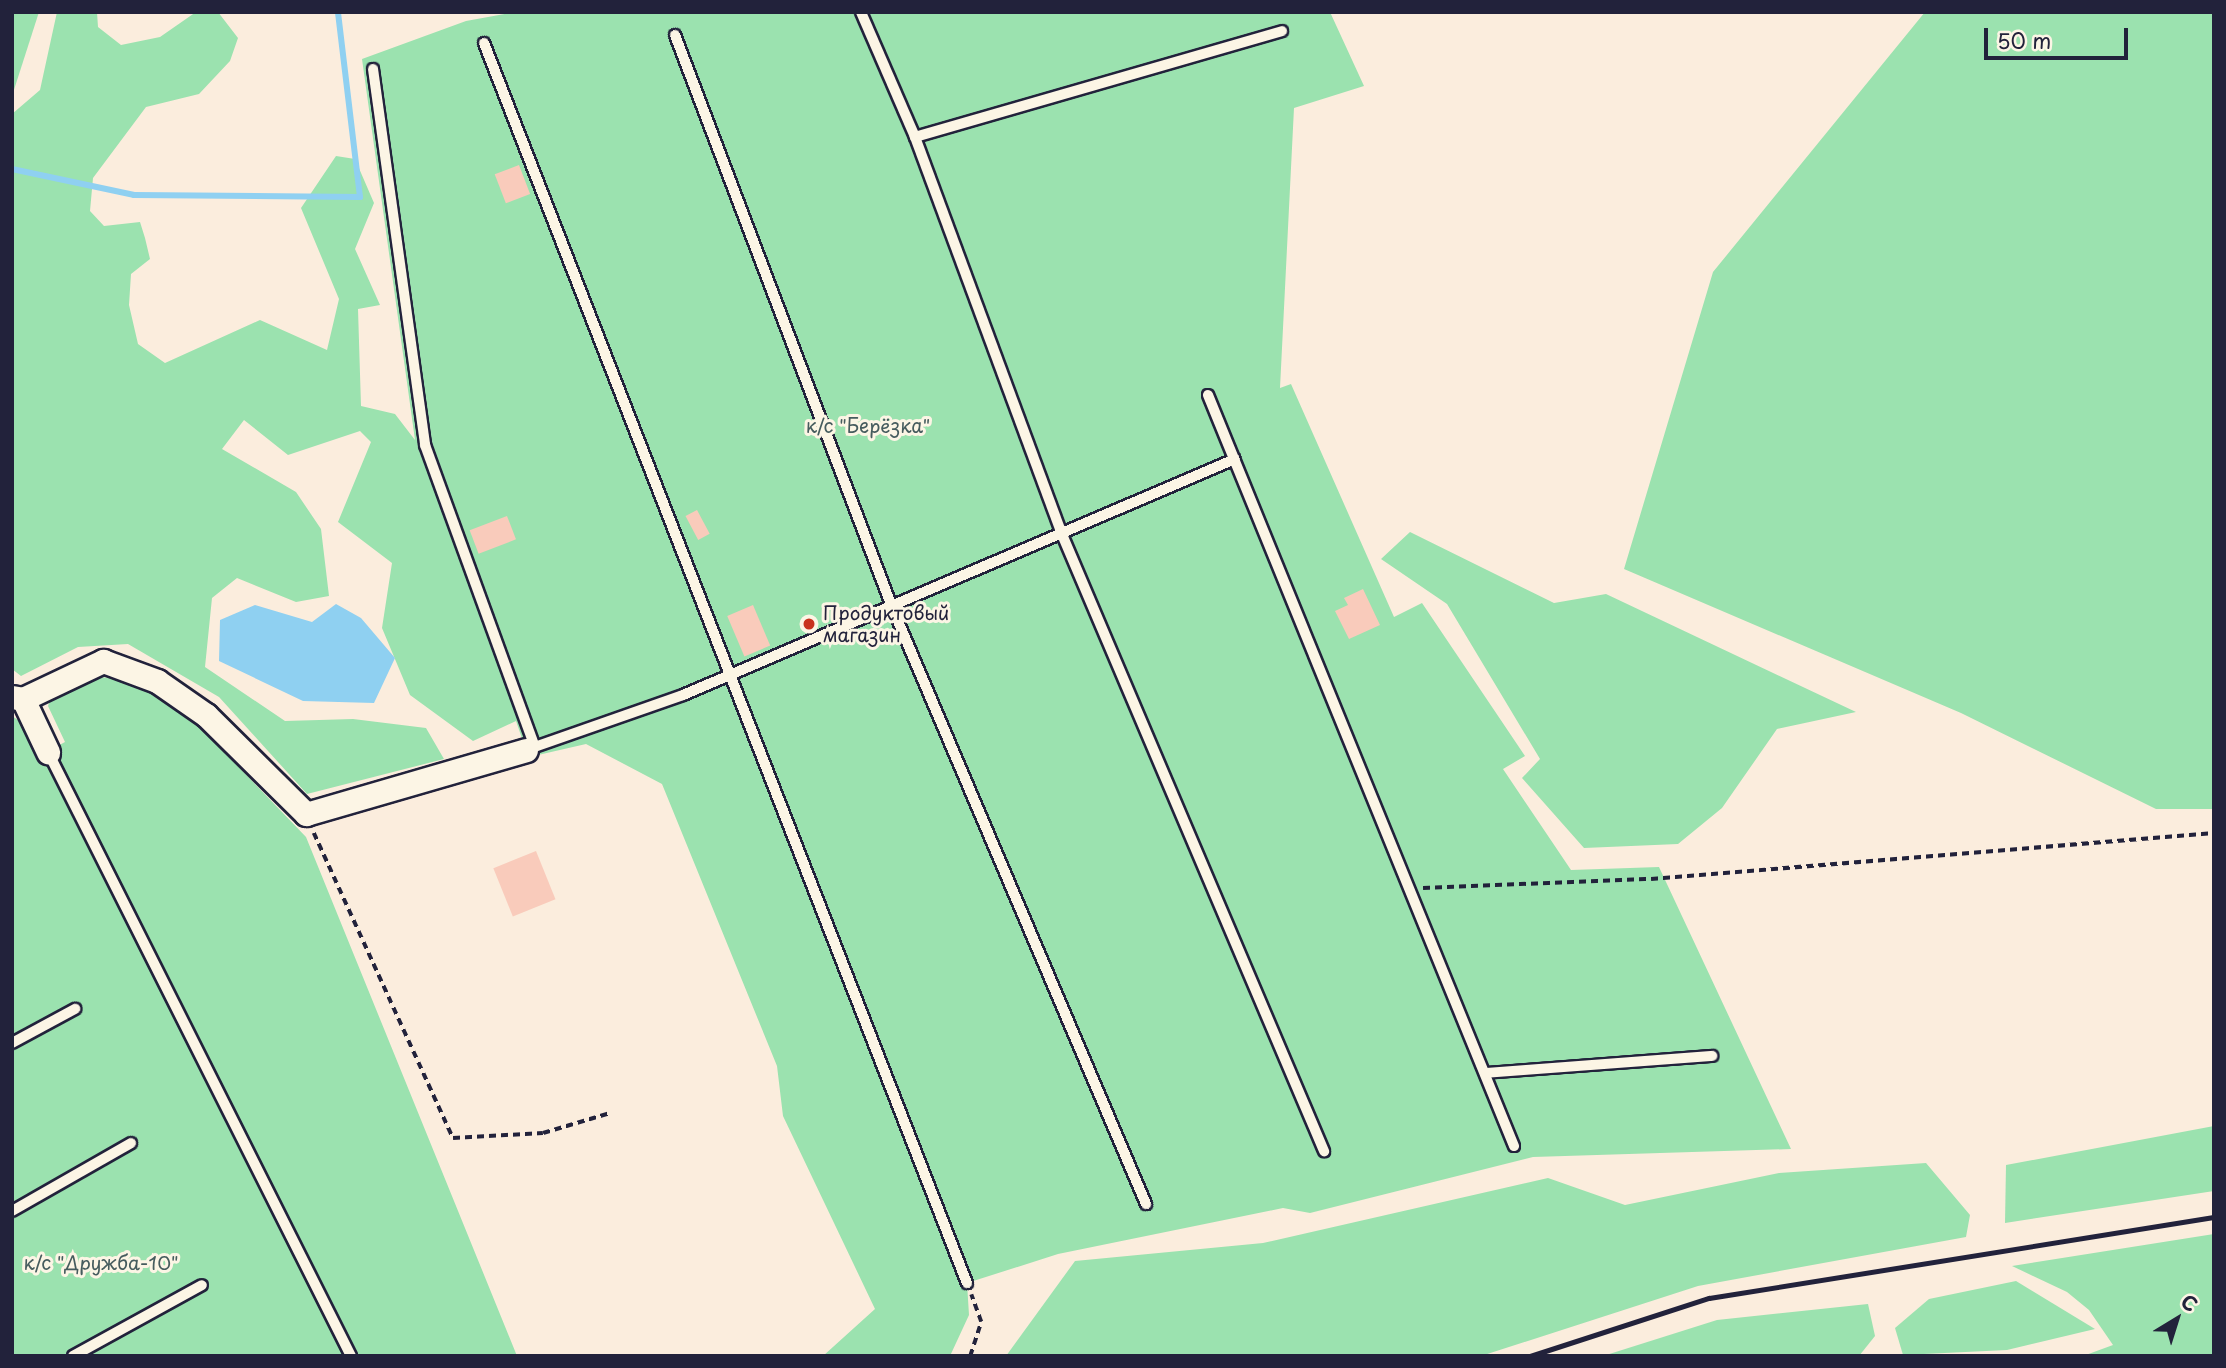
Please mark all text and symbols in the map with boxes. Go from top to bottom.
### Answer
scale bar [1988,14,2132,58]
text: 50 m [1997,24,2051,56]
park label: к/с "Берёзка" [805,415,931,437]
place label: Продуктовый магазин [823,602,949,646]
marker: Продуктовый магазин [801,616,817,632]
park label: к/с "Дружба-10" [23,1252,179,1274]
north arrow [2142,1284,2212,1354]
text: С [2176,1287,2204,1318]

